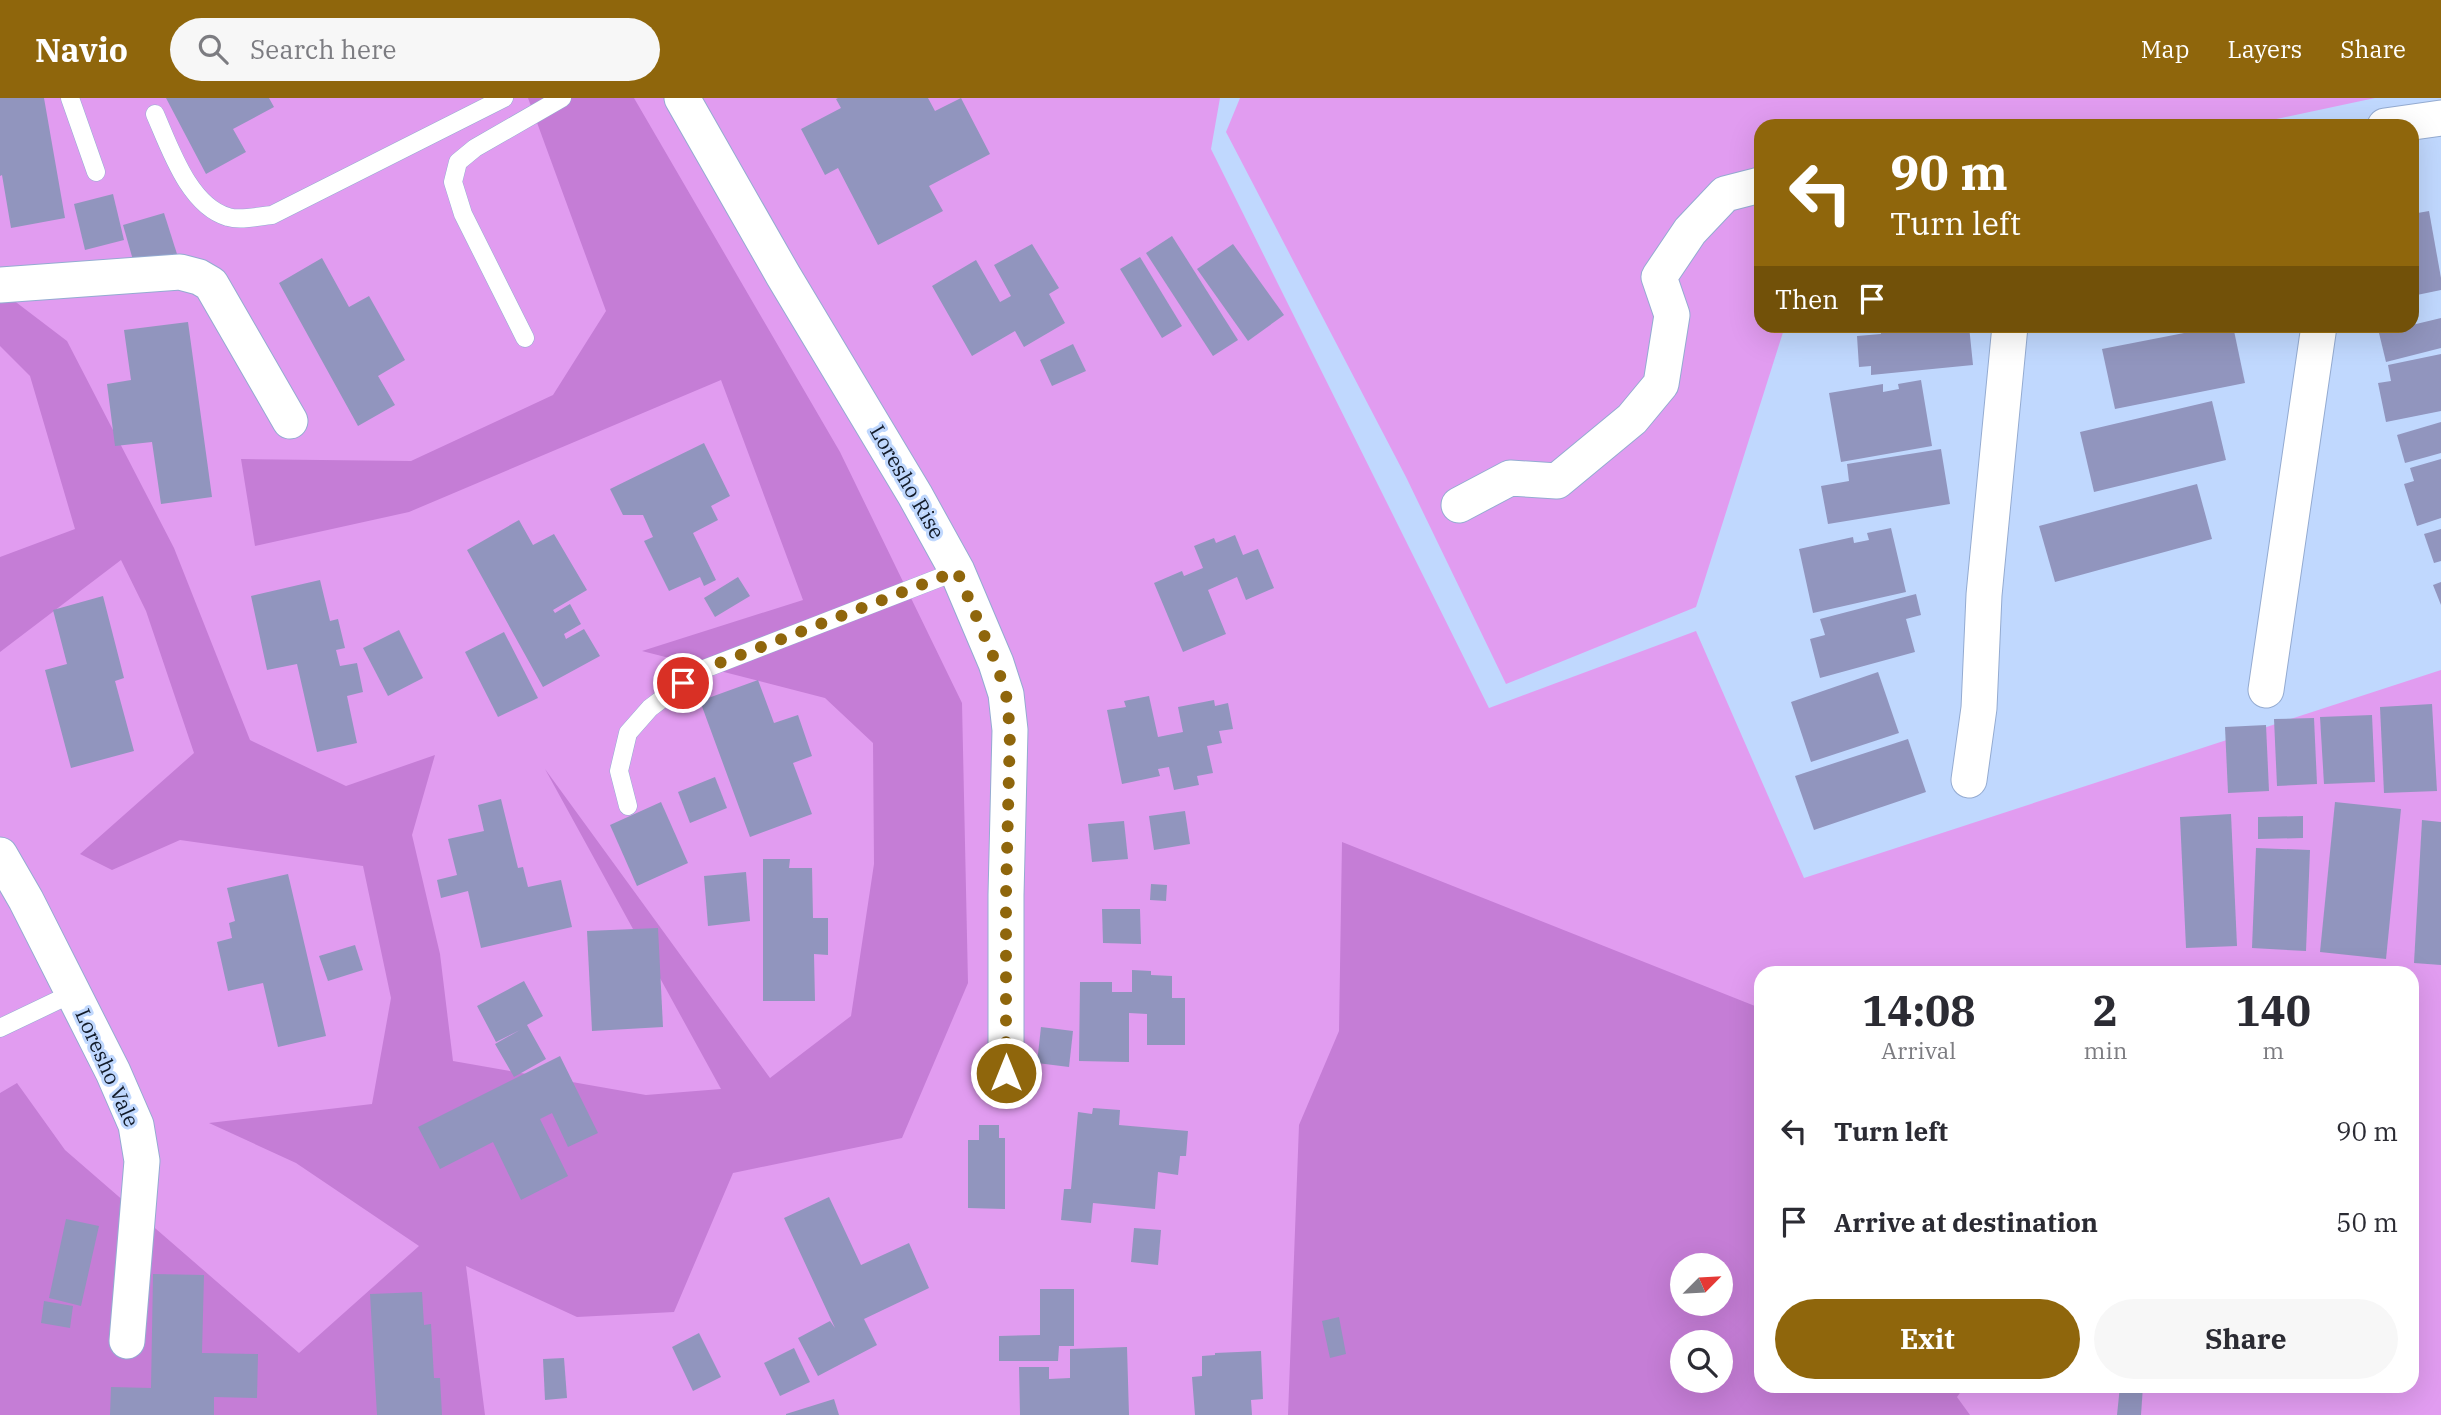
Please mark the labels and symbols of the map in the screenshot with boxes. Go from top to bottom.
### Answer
street label: Loresho Rise [864,419,952,544]
pin [653,653,713,713]
street label: Loresho Vale [69,1004,146,1131]
position arrow [969,1036,1043,1110]
north arrow [1670,1253,1732,1316]

